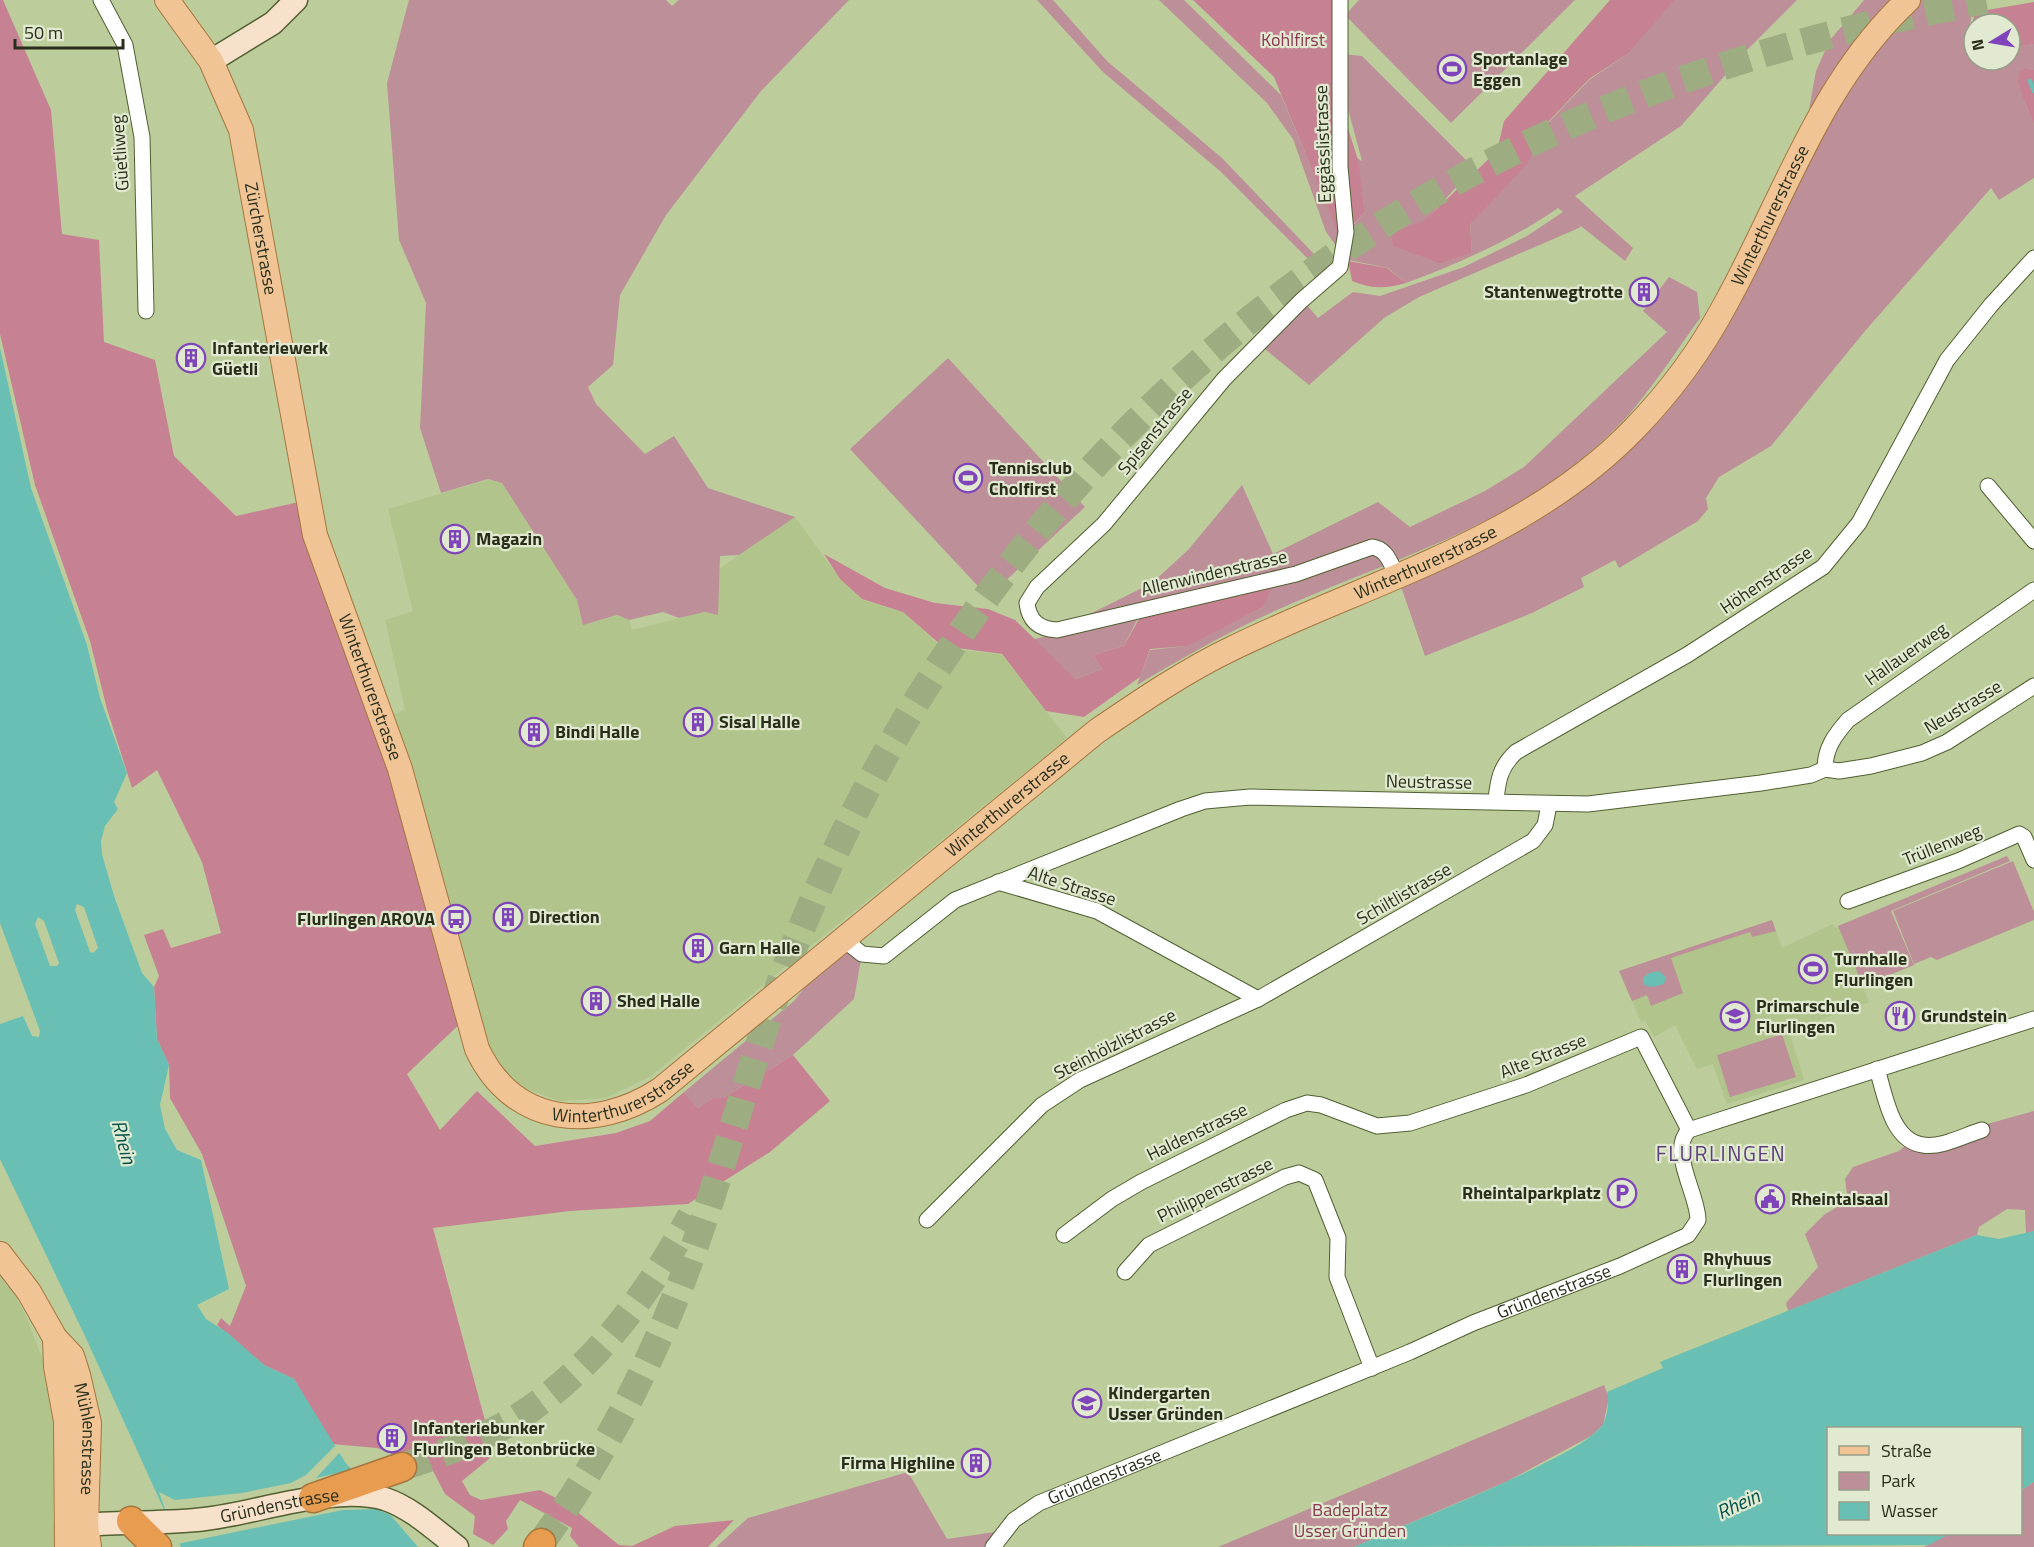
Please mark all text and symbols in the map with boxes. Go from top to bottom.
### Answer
scale bar [15,12,123,50]
north arrow [1962,12,2022,72]
text: 50 m [24,19,63,46]
park label: Kohlfirst [1261,26,1326,53]
text: N [1964,37,1990,53]
place label: Sportanlage Eggen [1473,45,1567,93]
sports icon: Sportanlage Eggen [1436,53,1468,85]
street label: Eggässlistrasse [1307,85,1338,203]
street label: Güetliweg [103,114,136,192]
street label: Winterthurerstrasse [1724,140,1816,290]
street label: Zürcherstrasse [238,180,285,297]
building icon: Stantenwegtrotte [1628,276,1660,308]
place label: Stantenwegtrotte [1484,278,1623,305]
place label: Infanteriewerk Güetli [212,334,329,382]
building icon: Infanteriewerk Güetli [175,342,207,374]
street label: Spisenstrasse [1111,381,1198,480]
place label: Tennisclub Cholfirst [989,454,1072,502]
sports icon: Tennisclub Cholfirst [952,462,984,494]
street label: Winterthurerstrasse [1350,518,1501,606]
building icon: Magazin [439,523,471,555]
place label: Magazin [476,525,542,552]
street label: Höhenstrasse [1714,539,1817,620]
street label: Allenwindenstrasse [1138,543,1290,602]
street label: Winterthurerstrasse [332,610,410,764]
street label: Hallauerweg [1859,615,1953,692]
street label: Neustrasse [1919,673,2007,740]
building icon: Sisal Halle [682,706,714,738]
place label: Sisal Halle [719,708,800,735]
building icon: Bindi Halle [518,716,550,748]
place label: Bindi Halle [555,718,639,745]
street label: Winterthurerstrasse [939,745,1075,864]
street label: Neustrasse [1386,767,1472,796]
street label: Trüllenweg [1898,817,1985,873]
street label: Schiltlistrasse [1351,855,1456,932]
street label: Alte Strasse [1025,859,1120,912]
building icon: Direction [492,901,524,933]
bus stop icon: Flurlingen AROVA [440,903,472,935]
place label: Direction [529,903,600,930]
place label: Flurlingen AROVA [297,905,435,932]
building icon: Garn Halle [682,932,714,964]
place label: Garn Halle [719,934,800,961]
place label: Turnhalle Flurlingen [1834,945,1913,993]
sports icon: Turnhalle Flurlingen [1797,953,1829,985]
building icon: Shed Halle [580,985,612,1017]
place label: Shed Halle [617,987,700,1014]
place label: Primarschule Flurlingen [1756,992,1859,1040]
school or university icon: Primarschule Flurlingen [1719,1000,1751,1032]
restaurant icon: Grundstein [1884,1000,1916,1032]
street label: Steinhölzlistrasse [1049,1001,1181,1086]
place label: Grundstein [1921,1002,2007,1029]
street label: Alte Strasse [1495,1026,1590,1085]
street label: Winterthurerstrasse [550,1053,700,1129]
street label: Haldenstrasse [1142,1095,1252,1168]
water label: Rhein [104,1116,145,1168]
district label: FLURLINGEN [1656,1137,1786,1169]
street label: Philippenstrasse [1152,1150,1277,1229]
parking icon: Rheintalparkplatz [1606,1177,1638,1209]
place label: Rheintalparkplatz [1462,1179,1601,1206]
public building icon: Rheintalsaal [1754,1183,1786,1215]
place label: Rheintalsaal [1791,1185,1888,1212]
place label: Rhyhuus Flurlingen [1703,1245,1782,1293]
building icon: Rhyhuus Flurlingen [1666,1253,1698,1285]
street label: Gründenstrasse [1492,1257,1615,1326]
place label: Kindergarten Usser Gründen [1108,1379,1223,1427]
street label: Mühlenstrasse [67,1380,103,1495]
school or university icon: Kindergarten Usser Gründen [1071,1387,1103,1419]
place label: Infanteriebunker Flurlingen Betonbrücke [413,1414,595,1462]
building icon: Infanteriebunker Flurlingen Betonbrücke [376,1422,408,1454]
legend [1827,1427,2022,1535]
text: Straße [1881,1437,1932,1464]
street label: Gründenstrasse [1043,1441,1165,1511]
building icon: Firma Highline [960,1447,992,1479]
place label: Firma Highline [841,1449,955,1476]
text: Park [1881,1467,1916,1494]
water label: Rhein [1711,1480,1765,1527]
street label: Gründenstrasse [218,1481,340,1530]
park label: Badeplatz Usser Gründen [1294,1496,1406,1544]
text: Wasser [1881,1497,1938,1524]

